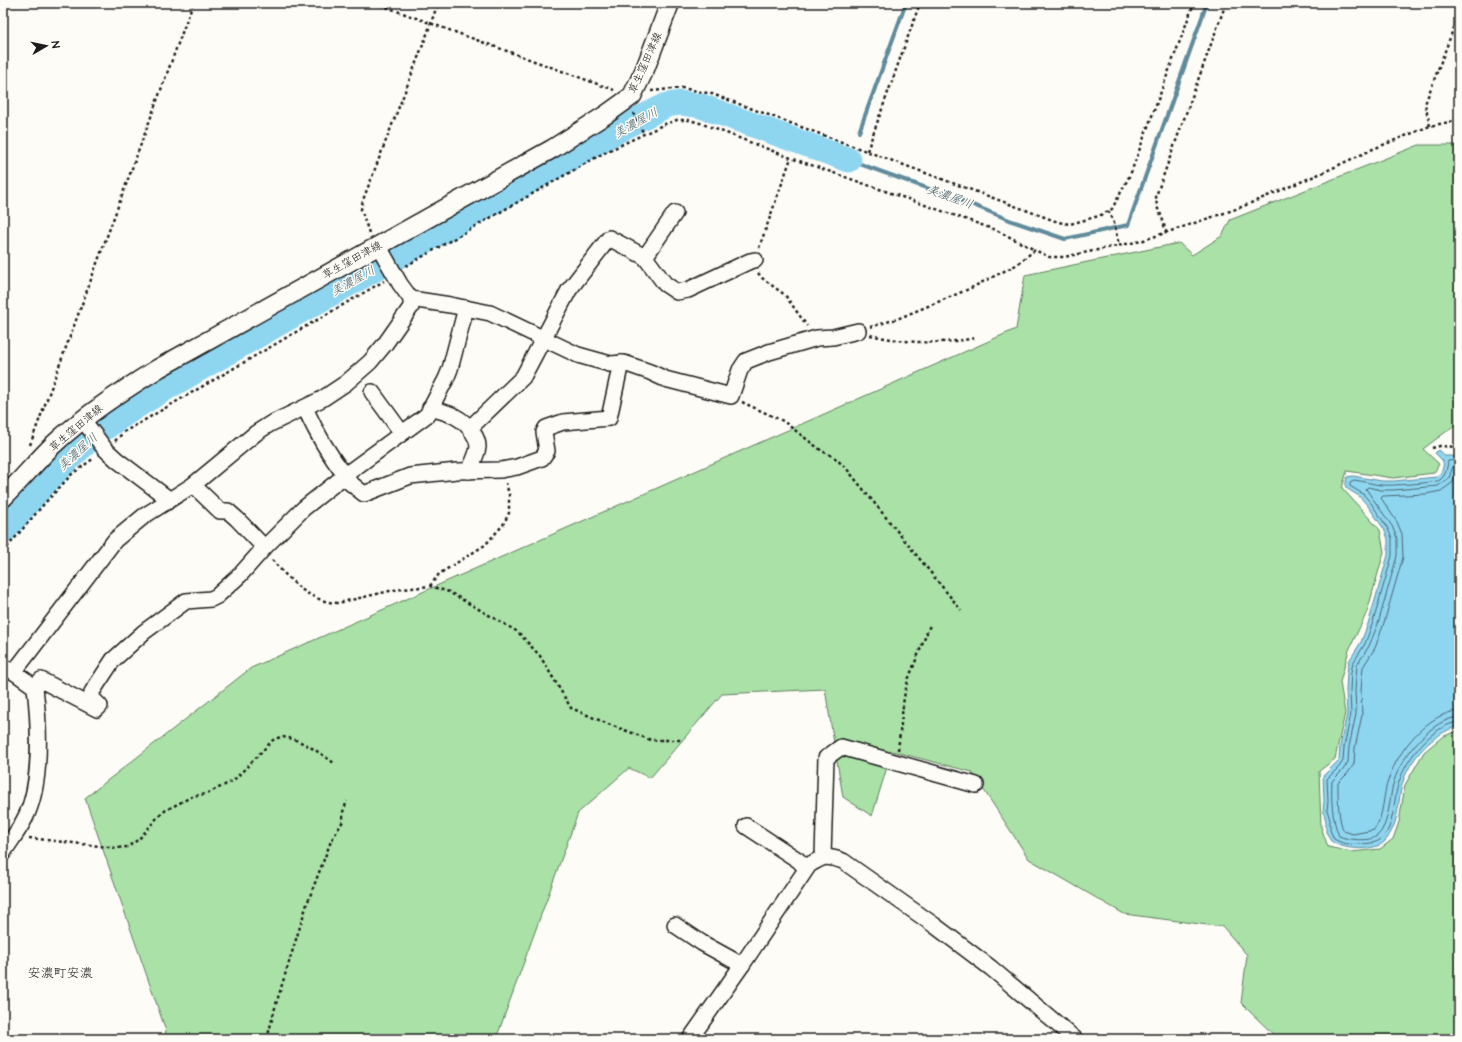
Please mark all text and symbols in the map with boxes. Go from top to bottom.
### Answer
north arrow [26,26,66,66]
street label: 草生窪田津線 [625,30,665,96]
text: N [47,40,63,49]
water label: 美濃屋川 [611,104,661,142]
water label: 美濃屋川 [925,181,975,213]
street label: 草生窪田津線 [320,237,384,283]
water label: 美濃屋川 [328,262,378,300]
street label: 草生窪田津線 [46,401,106,455]
water label: 美濃屋川 [54,430,102,474]
district label: 安濃町安濃 [27,964,93,982]

